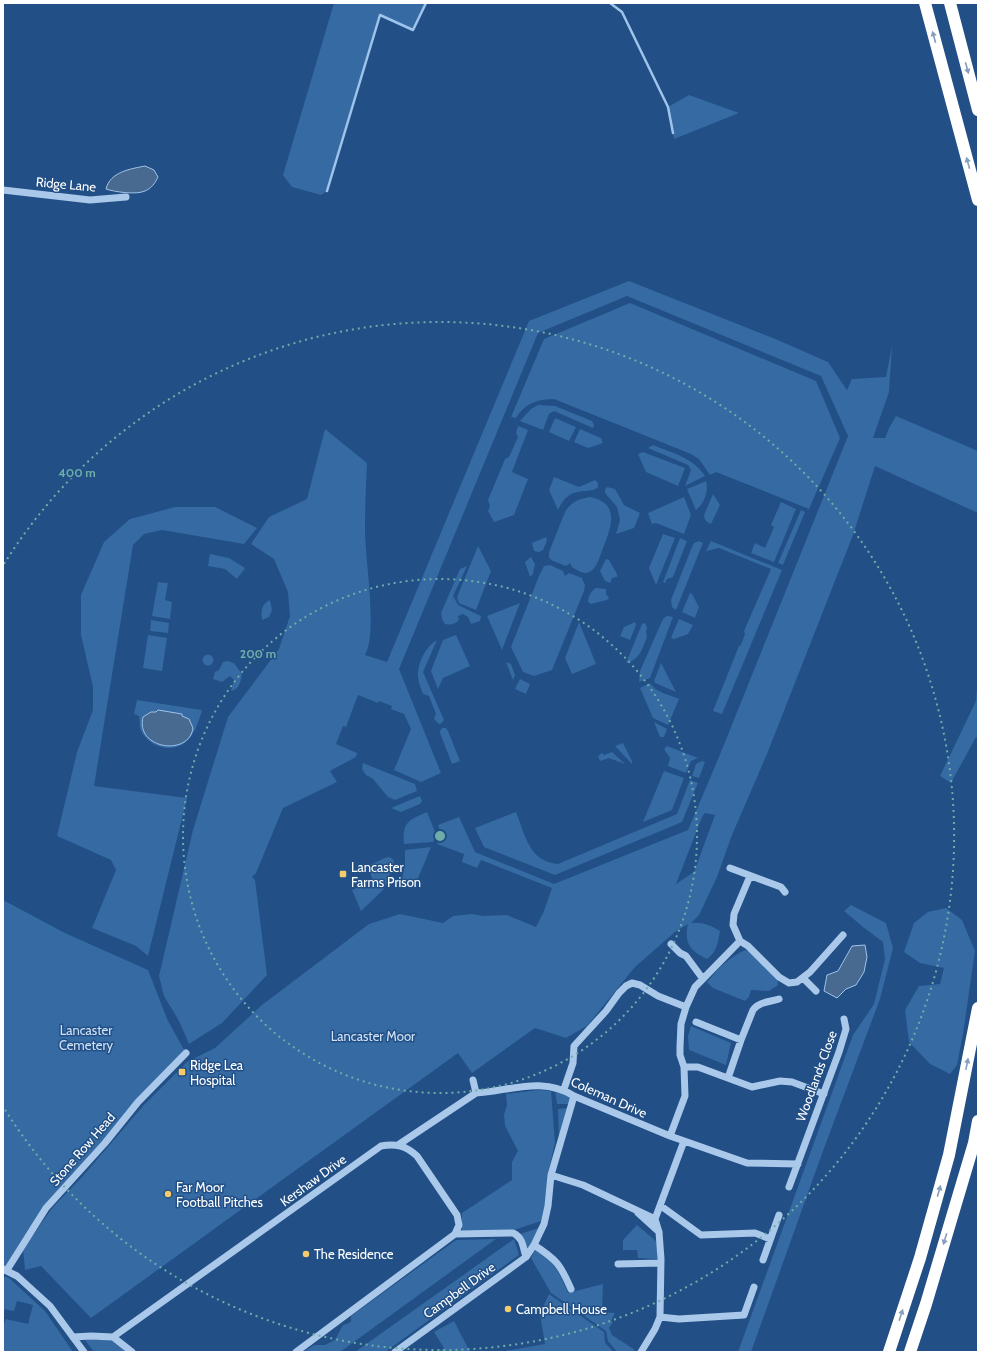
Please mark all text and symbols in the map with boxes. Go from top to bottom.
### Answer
one-way arrow [931,31,937,43]
one-way arrow [964,62,970,74]
one-way arrow [965,156,971,169]
street label: Ridge Lane [35,173,97,195]
text: 400 m [58,465,96,480]
text: 200 m [240,646,276,661]
centre of rings [433,829,447,843]
place label: Lancaster Farms Prison [351,859,421,890]
marker: Lancaster Farms Prison [338,869,348,879]
park label: Lancaster Cemetery [59,1022,114,1053]
park label: Lancaster Moor [331,1028,416,1044]
street label: Woodlands Close [792,1028,840,1124]
place label: Ridge Lea Hospital [190,1057,244,1088]
one-way arrow [964,1058,970,1070]
marker: Ridge Lea Hospital [177,1067,187,1077]
street label: Coleman Drive [568,1073,650,1121]
street label: Stone Row Head [46,1109,118,1189]
street label: Kershaw Drive [277,1150,349,1209]
place label: Far Moor Football Pitches [176,1179,263,1210]
one-way arrow [936,1184,942,1196]
marker: Far Moor Football Pitches [163,1189,173,1199]
one-way arrow [942,1234,948,1246]
place label: The Residence [314,1246,394,1262]
marker: The Residence [301,1249,311,1259]
street label: Campbell Drive [420,1258,498,1321]
place label: Campbell House [516,1301,607,1317]
marker: Campbell House [503,1304,513,1314]
one-way arrow [898,1309,904,1321]

